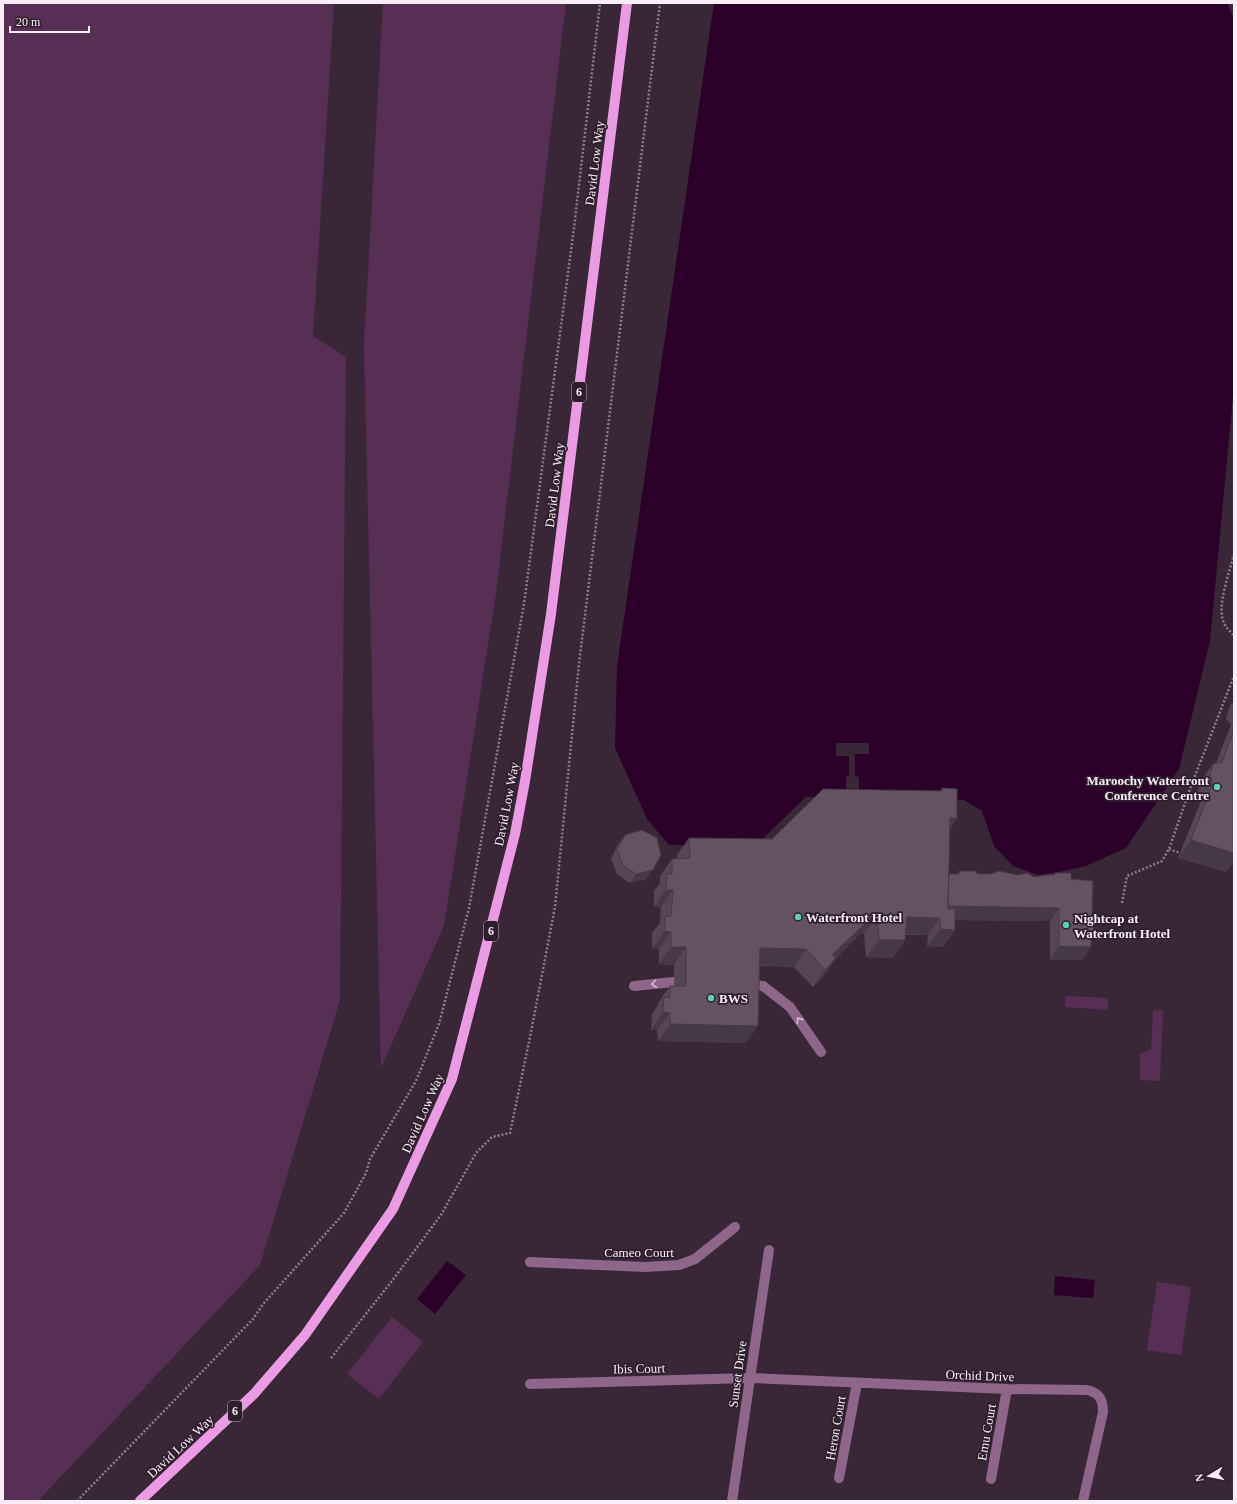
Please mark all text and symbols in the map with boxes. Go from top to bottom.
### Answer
scale bar [10,8,89,34]
text: 20 m [16,15,41,29]
street label: David Low Way [582,119,607,206]
road number: 6 [572,382,586,402]
street label: David Low Way [542,441,567,528]
street label: David Low Way [491,760,522,847]
place label: Maroochy Waterfront Conference Centre [1087,773,1210,803]
marker: Maroochy Waterfront Conference Centre [1212,782,1222,792]
place label: Waterfront Hotel [806,910,903,925]
place label: Nightcap at Waterfront Hotel [1074,911,1171,941]
marker: Waterfront Hotel [793,912,803,922]
marker: Nightcap at Waterfront Hotel [1061,920,1071,930]
road number: 6 [484,921,498,941]
one-way arrow [651,979,657,988]
place label: BWS [719,991,748,1006]
marker: BWS [706,993,716,1003]
one-way arrow [797,1017,804,1024]
street label: David Low Way [398,1071,447,1155]
street label: Cameo Court [604,1245,674,1260]
street label: Sunset Drive [725,1339,750,1409]
street label: Ibis Court [613,1361,666,1376]
street label: Orchid Drive [945,1367,1015,1384]
street label: Heron Court [822,1394,849,1462]
road number: 6 [228,1401,242,1421]
street label: Emu Court [974,1402,999,1462]
street label: David Low Way [144,1411,217,1481]
north arrow [1189,1456,1229,1496]
text: N [1193,1473,1206,1483]

